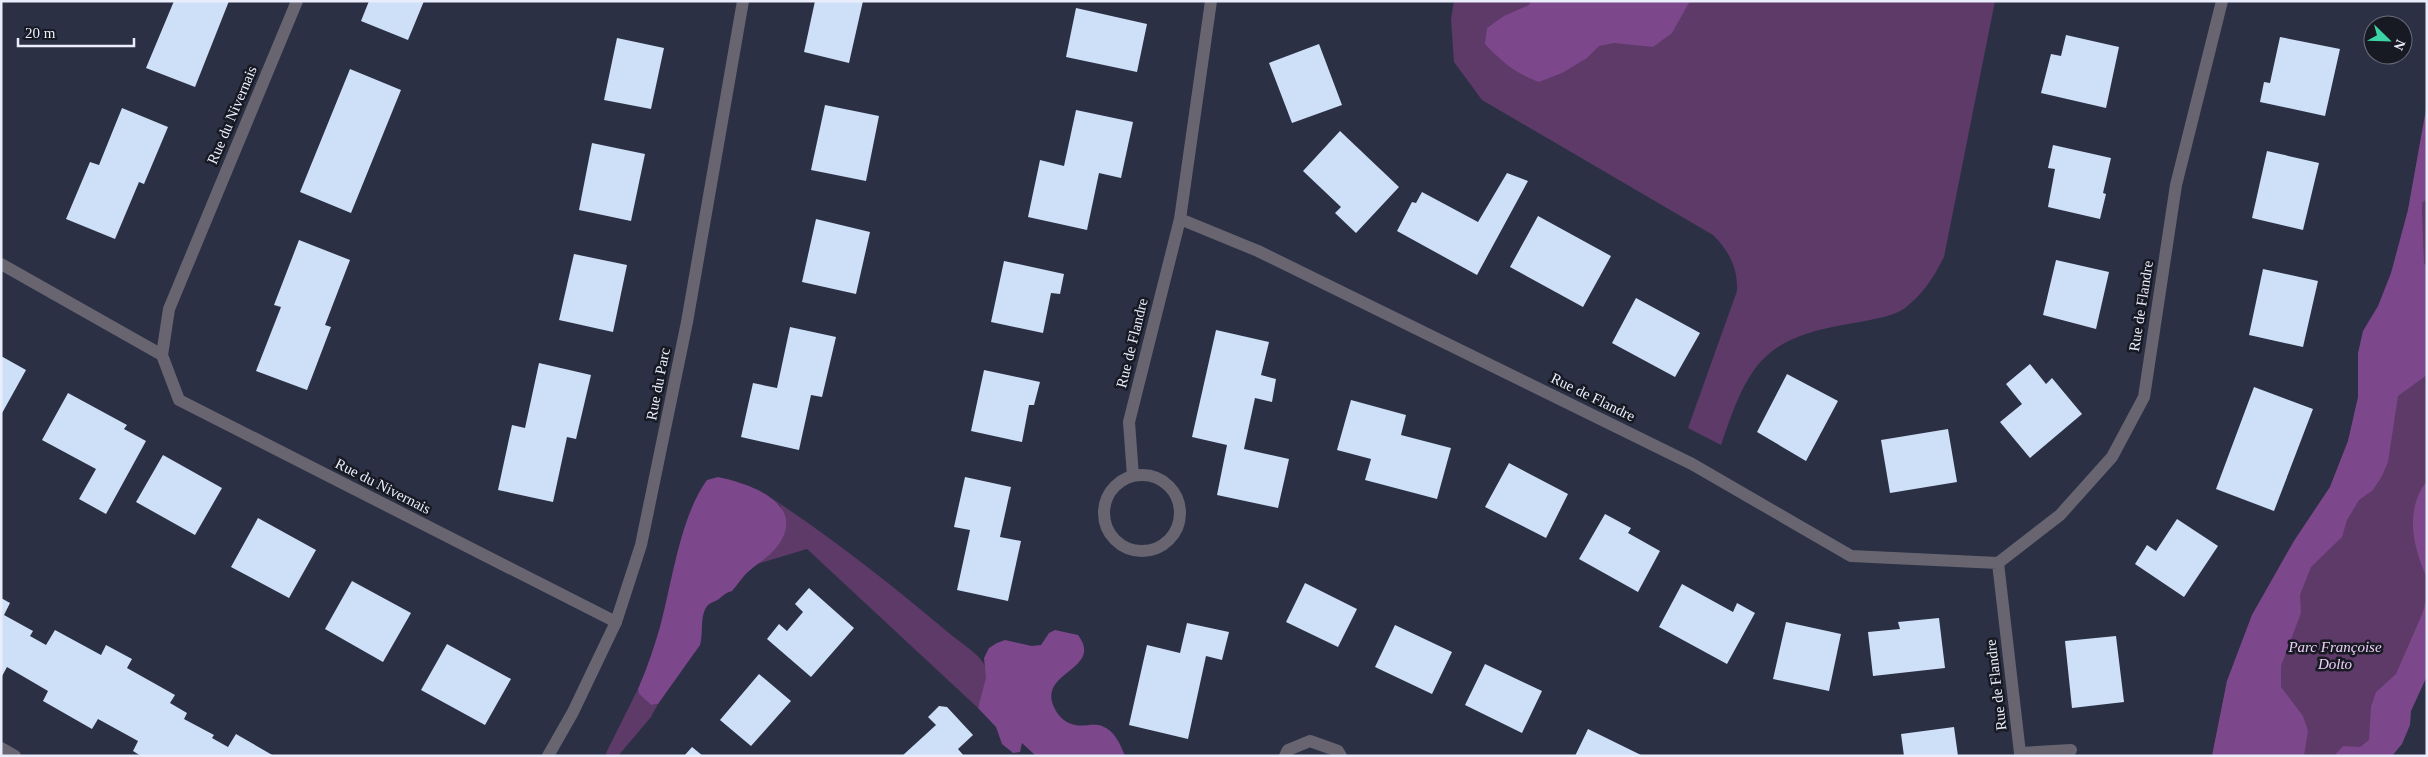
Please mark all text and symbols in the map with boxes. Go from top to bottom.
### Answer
scale bar [18,15,134,47]
north arrow [2363,15,2413,65]
text: 20 m [25,25,56,41]
text: N [2391,37,2408,52]
street label: Rue du Nivernais [204,63,260,166]
street label: Rue de Flandre [2126,259,2156,353]
street label: Rue de Flandre [1113,296,1151,389]
street label: Rue du Parc [643,346,673,422]
street label: Rue de Flandre [1548,370,1638,424]
street label: Rue du Nivernais [333,455,434,517]
street label: Rue de Flandre [1982,638,2010,731]
park label: Parc Françoise Dolto [2287,639,2382,672]

